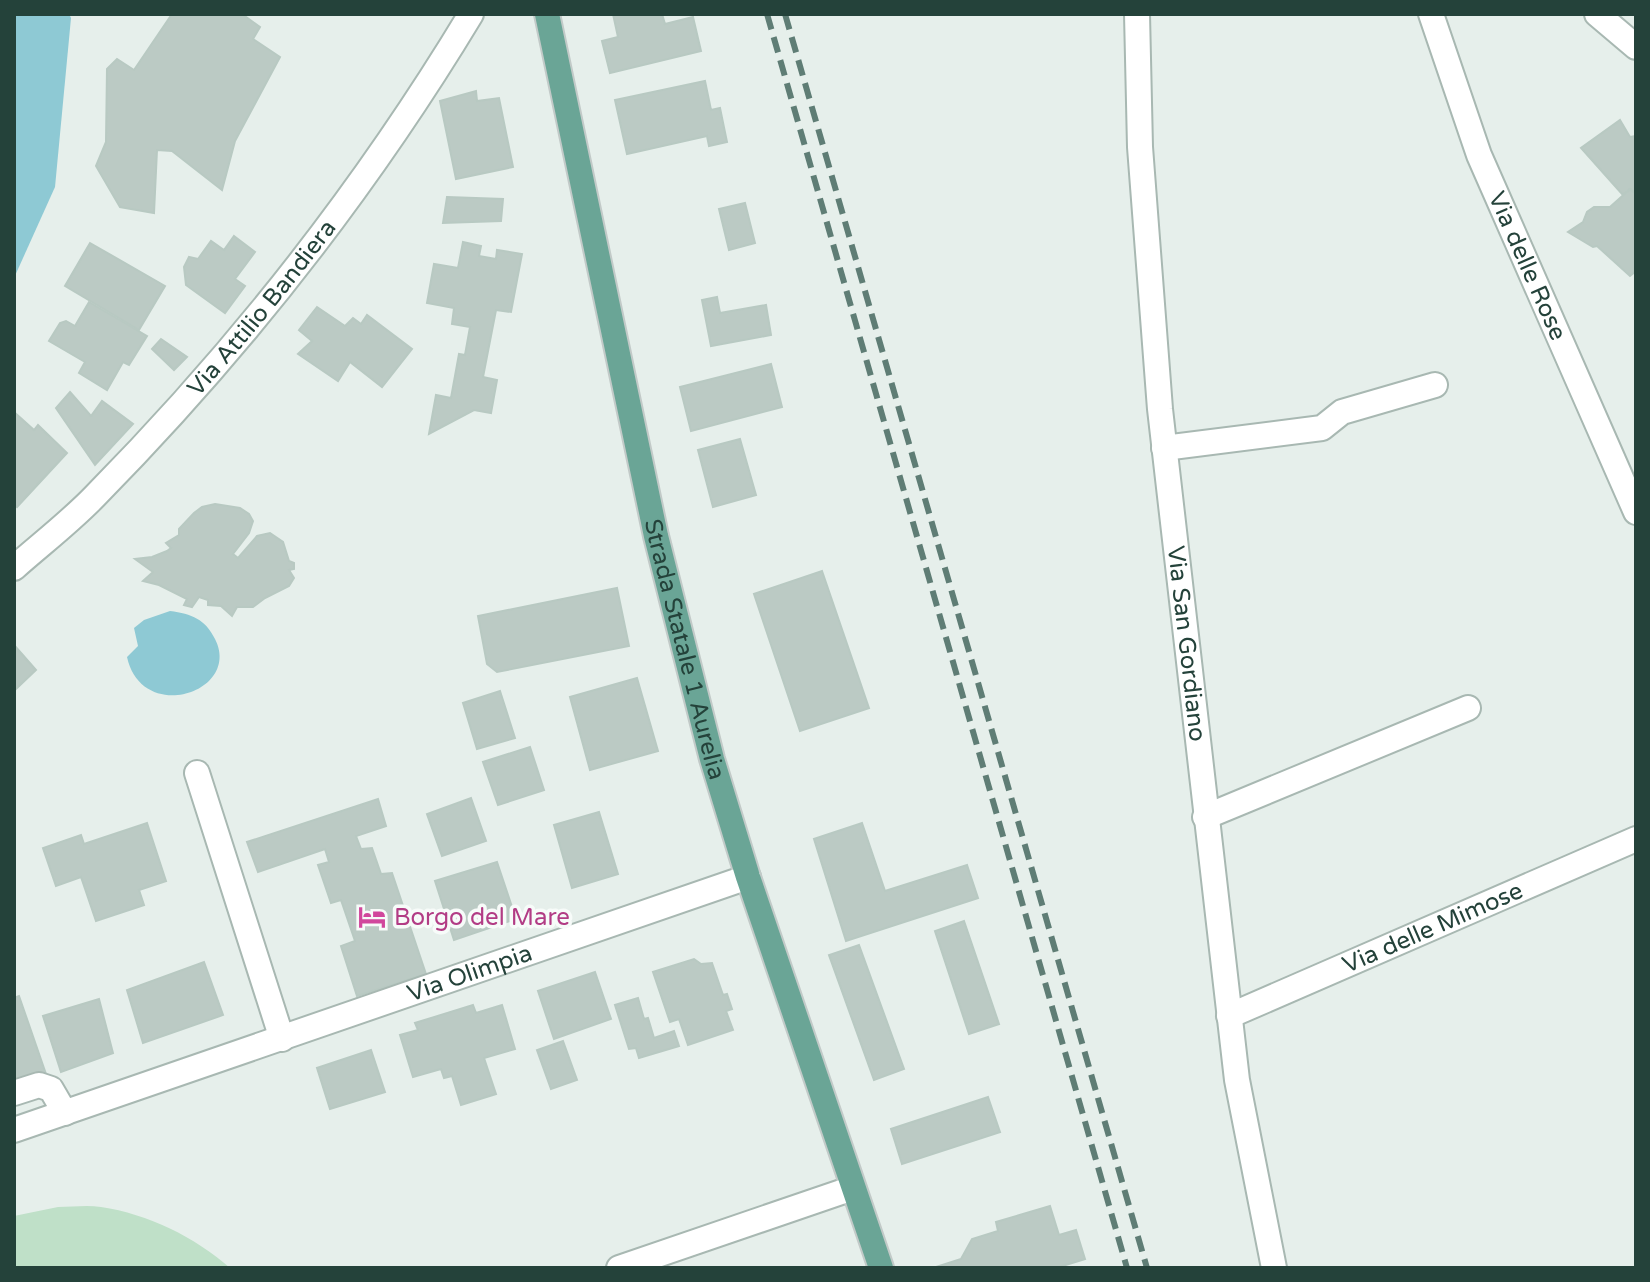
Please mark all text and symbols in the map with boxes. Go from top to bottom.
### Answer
street label: Via delle Rose [1482,187,1573,345]
street label: Via Attilio Bandiera [181,214,342,402]
street label: Strada Statale 1 Aurelia [638,516,732,783]
street label: Via San Gordiano [1161,544,1213,743]
street label: Via delle Mimose [1338,876,1527,979]
hotel icon: Borgo del Mare [357,902,387,932]
place label: Borgo del Mare [394,903,570,932]
street label: Via Olimpia [403,938,536,1008]

